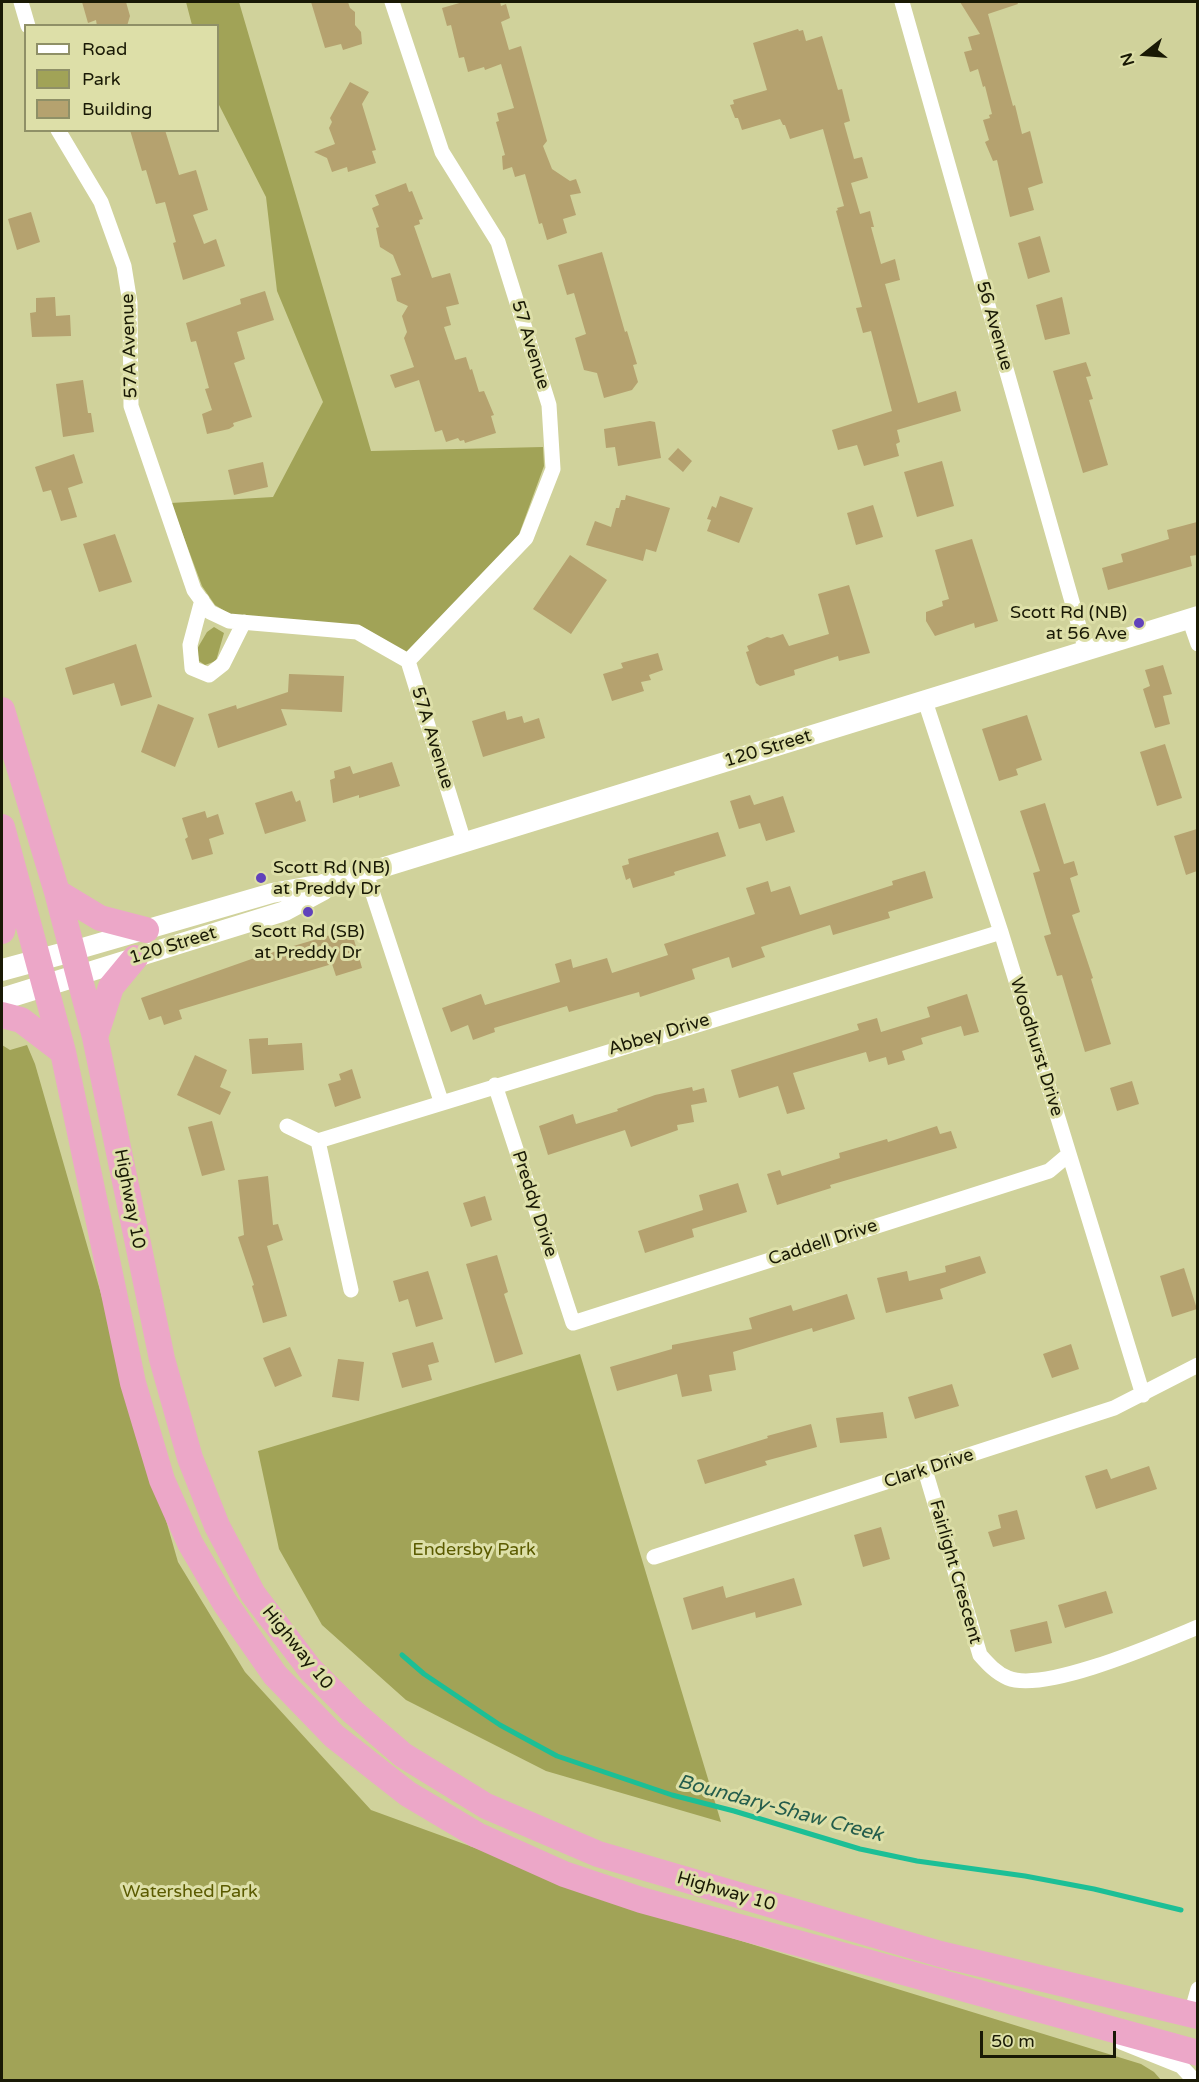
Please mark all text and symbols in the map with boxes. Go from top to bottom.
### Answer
legend [24,24,219,132]
north arrow [1115,24,1175,84]
text: Road [82,38,127,60]
text: N [1116,50,1139,68]
text: Park [82,68,120,90]
text: Building [82,98,152,120]
street label: 56 Avenue [971,279,1017,373]
street label: 57A Avenue [117,293,143,399]
street label: 57 Avenue [506,298,554,392]
place label: Scott Rd (NB) at 56 Ave [1010,602,1127,644]
marker: Scott Rd (NB) at 56 Ave [1132,616,1146,630]
street label: 57A Avenue [406,685,458,791]
street label: 120 Street [722,726,814,772]
place label: Scott Rd (NB) at Preddy Dr [273,857,390,900]
marker: Scott Rd (NB) at Preddy Dr [254,871,268,885]
marker: Scott Rd (SB) at Preddy Dr [301,905,315,919]
place label: Scott Rd (SB) at Preddy Dr [251,921,365,964]
street label: 120 Street [127,923,219,969]
street label: Woodhurst Drive [1005,975,1067,1119]
street label: Abbey Drive [606,1009,712,1061]
street label: Highway 10 [109,1147,149,1251]
street label: Preddy Drive [507,1148,561,1260]
street label: Caddell Drive [766,1215,880,1271]
street label: Clark Drive [882,1444,976,1494]
street label: Fairlight Crescent [924,1497,986,1647]
park label: Endersby Park [412,1539,536,1561]
street label: Highway 10 [257,1602,337,1694]
water label: Boundary-Shaw Creek [675,1770,885,1848]
street label: Highway 10 [674,1868,778,1916]
park label: Watershed Park [122,1881,258,1903]
scale bar [983,2019,1120,2057]
text: 50 m [991,2030,1035,2052]

